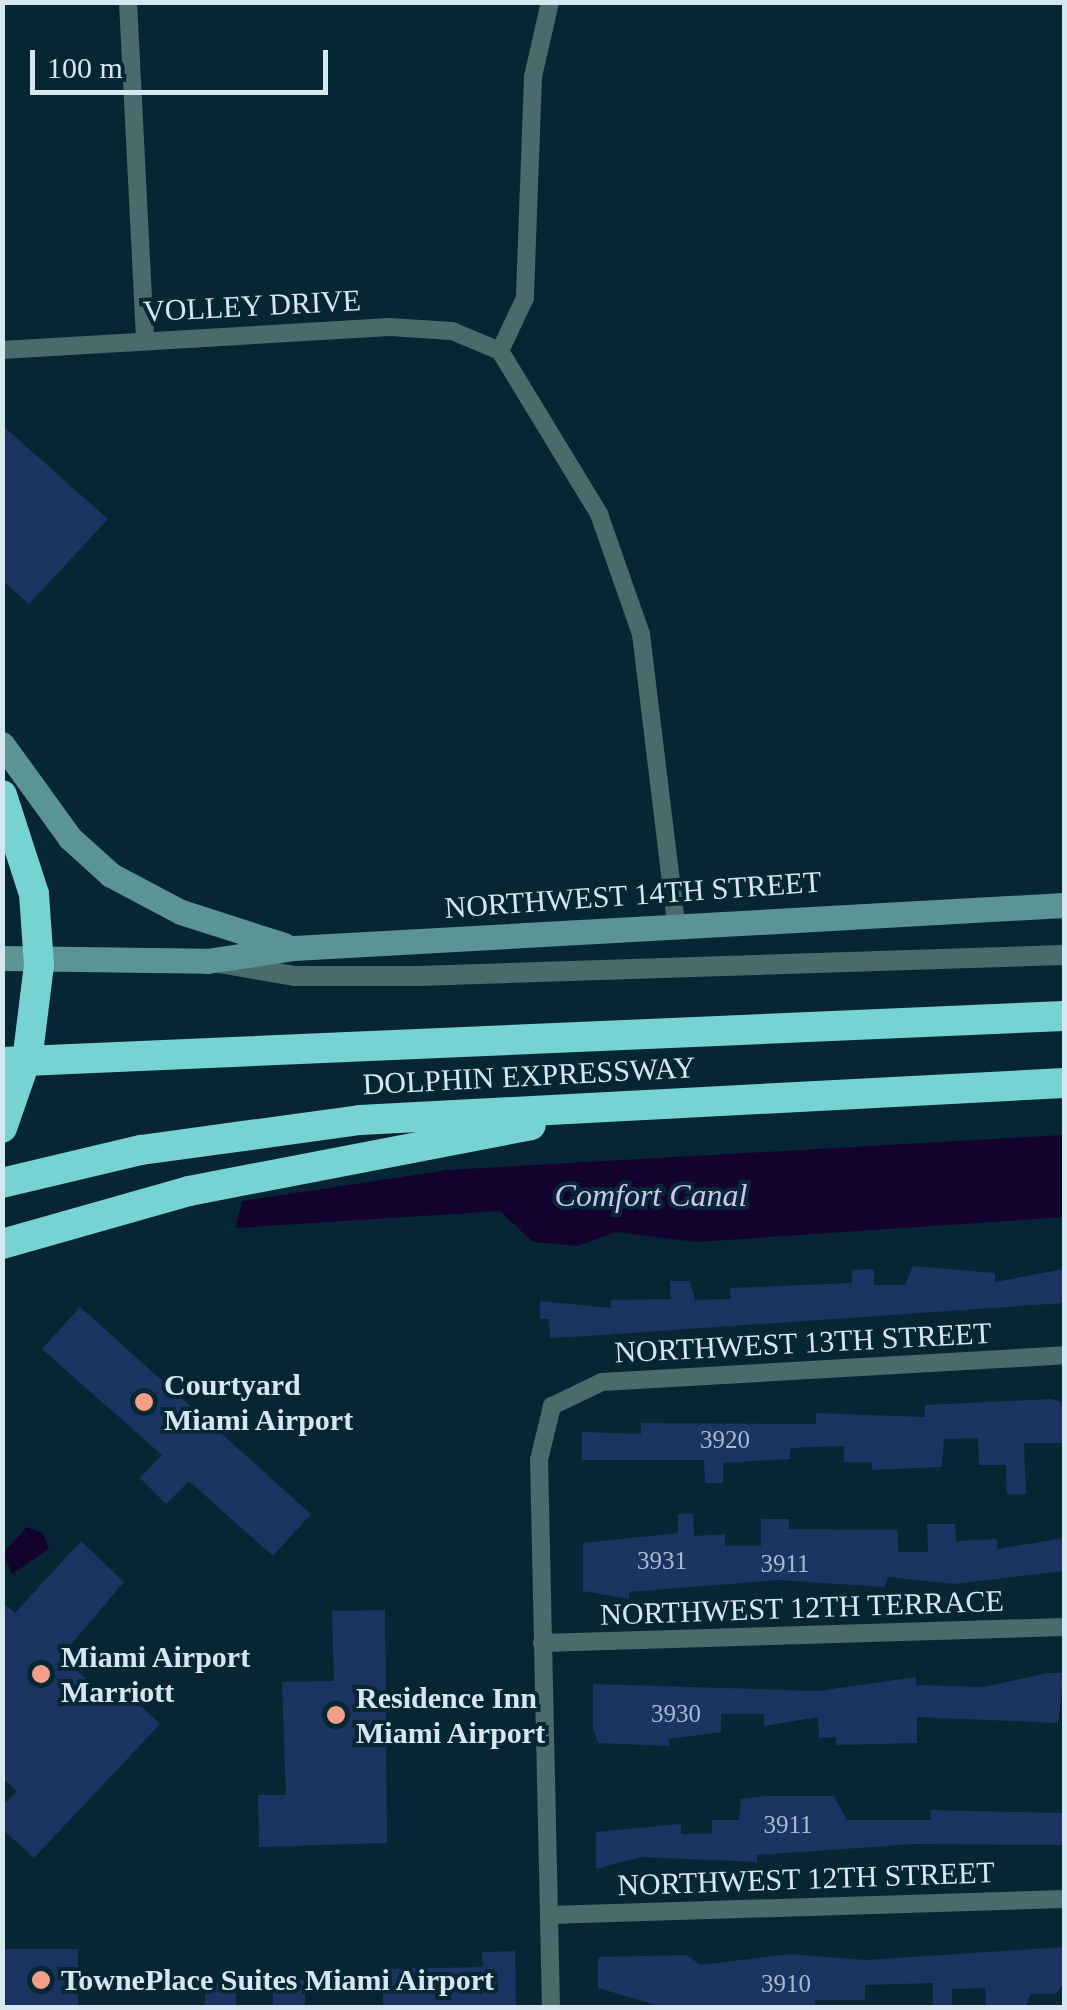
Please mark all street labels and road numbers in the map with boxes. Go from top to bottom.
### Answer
street label: VOLLEY DRIVE [142,282,362,330]
street label: NORTHWEST 14TH STREET [443,864,823,926]
street label: DOLPHIN EXPRESSWAY [362,1049,696,1103]
street label: NORTHWEST 13TH STREET [613,1315,993,1371]
street label: NORTHWEST 12TH TERRACE [599,1583,1005,1633]
street label: NORTHWEST 12TH STREET [616,1854,996,1904]

